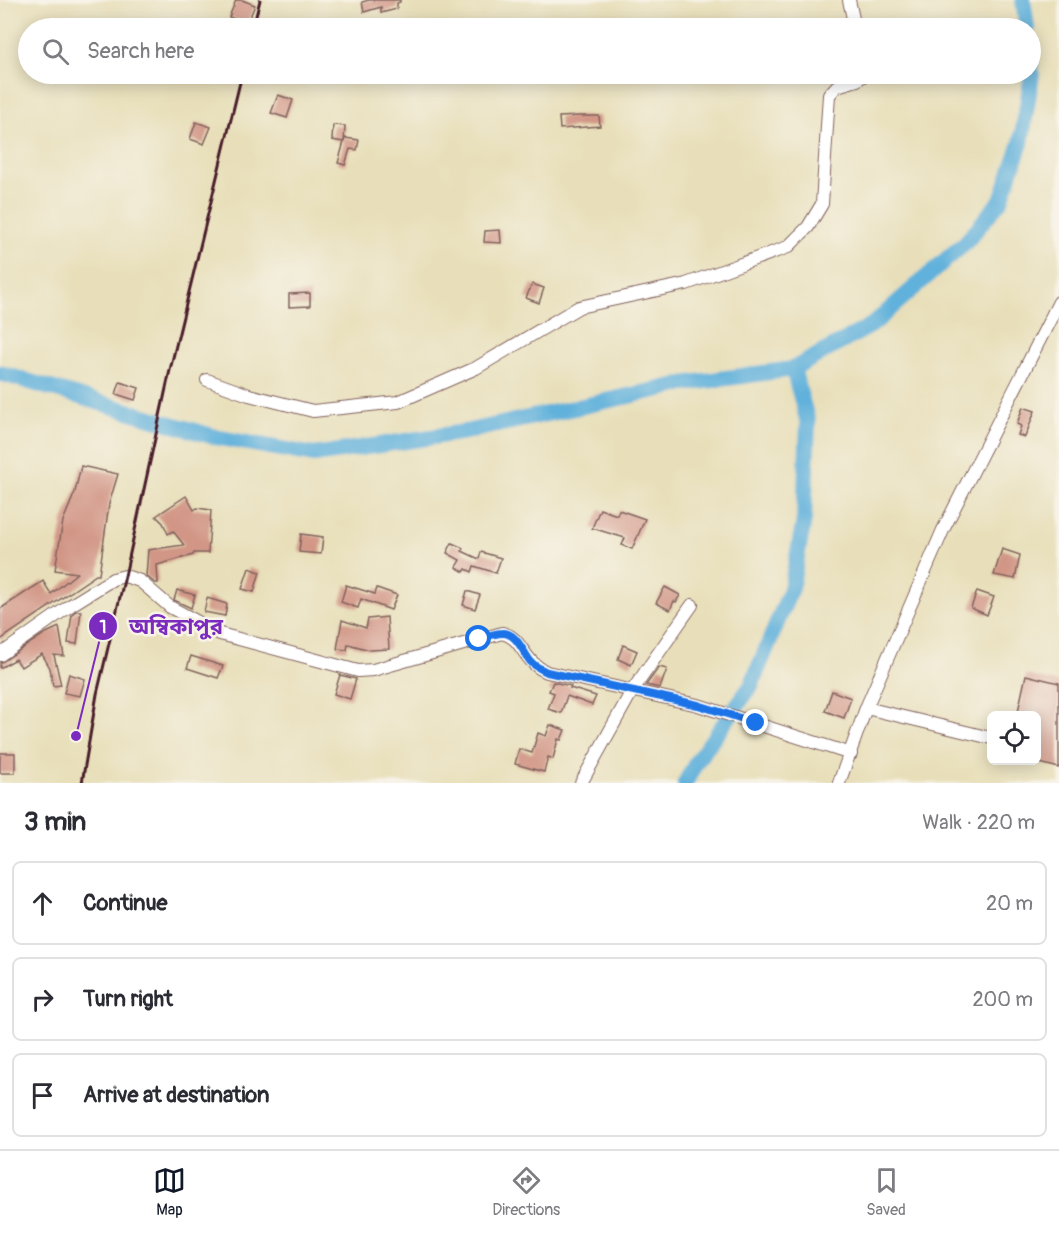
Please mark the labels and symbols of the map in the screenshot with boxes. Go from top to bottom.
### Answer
callout: অম্বিকাপুর [88,606,235,646]
text: অম্বিকাপুর [128,613,224,641]
text: 1 [99,616,107,639]
route start [465,625,491,651]
route end [742,709,768,735]

